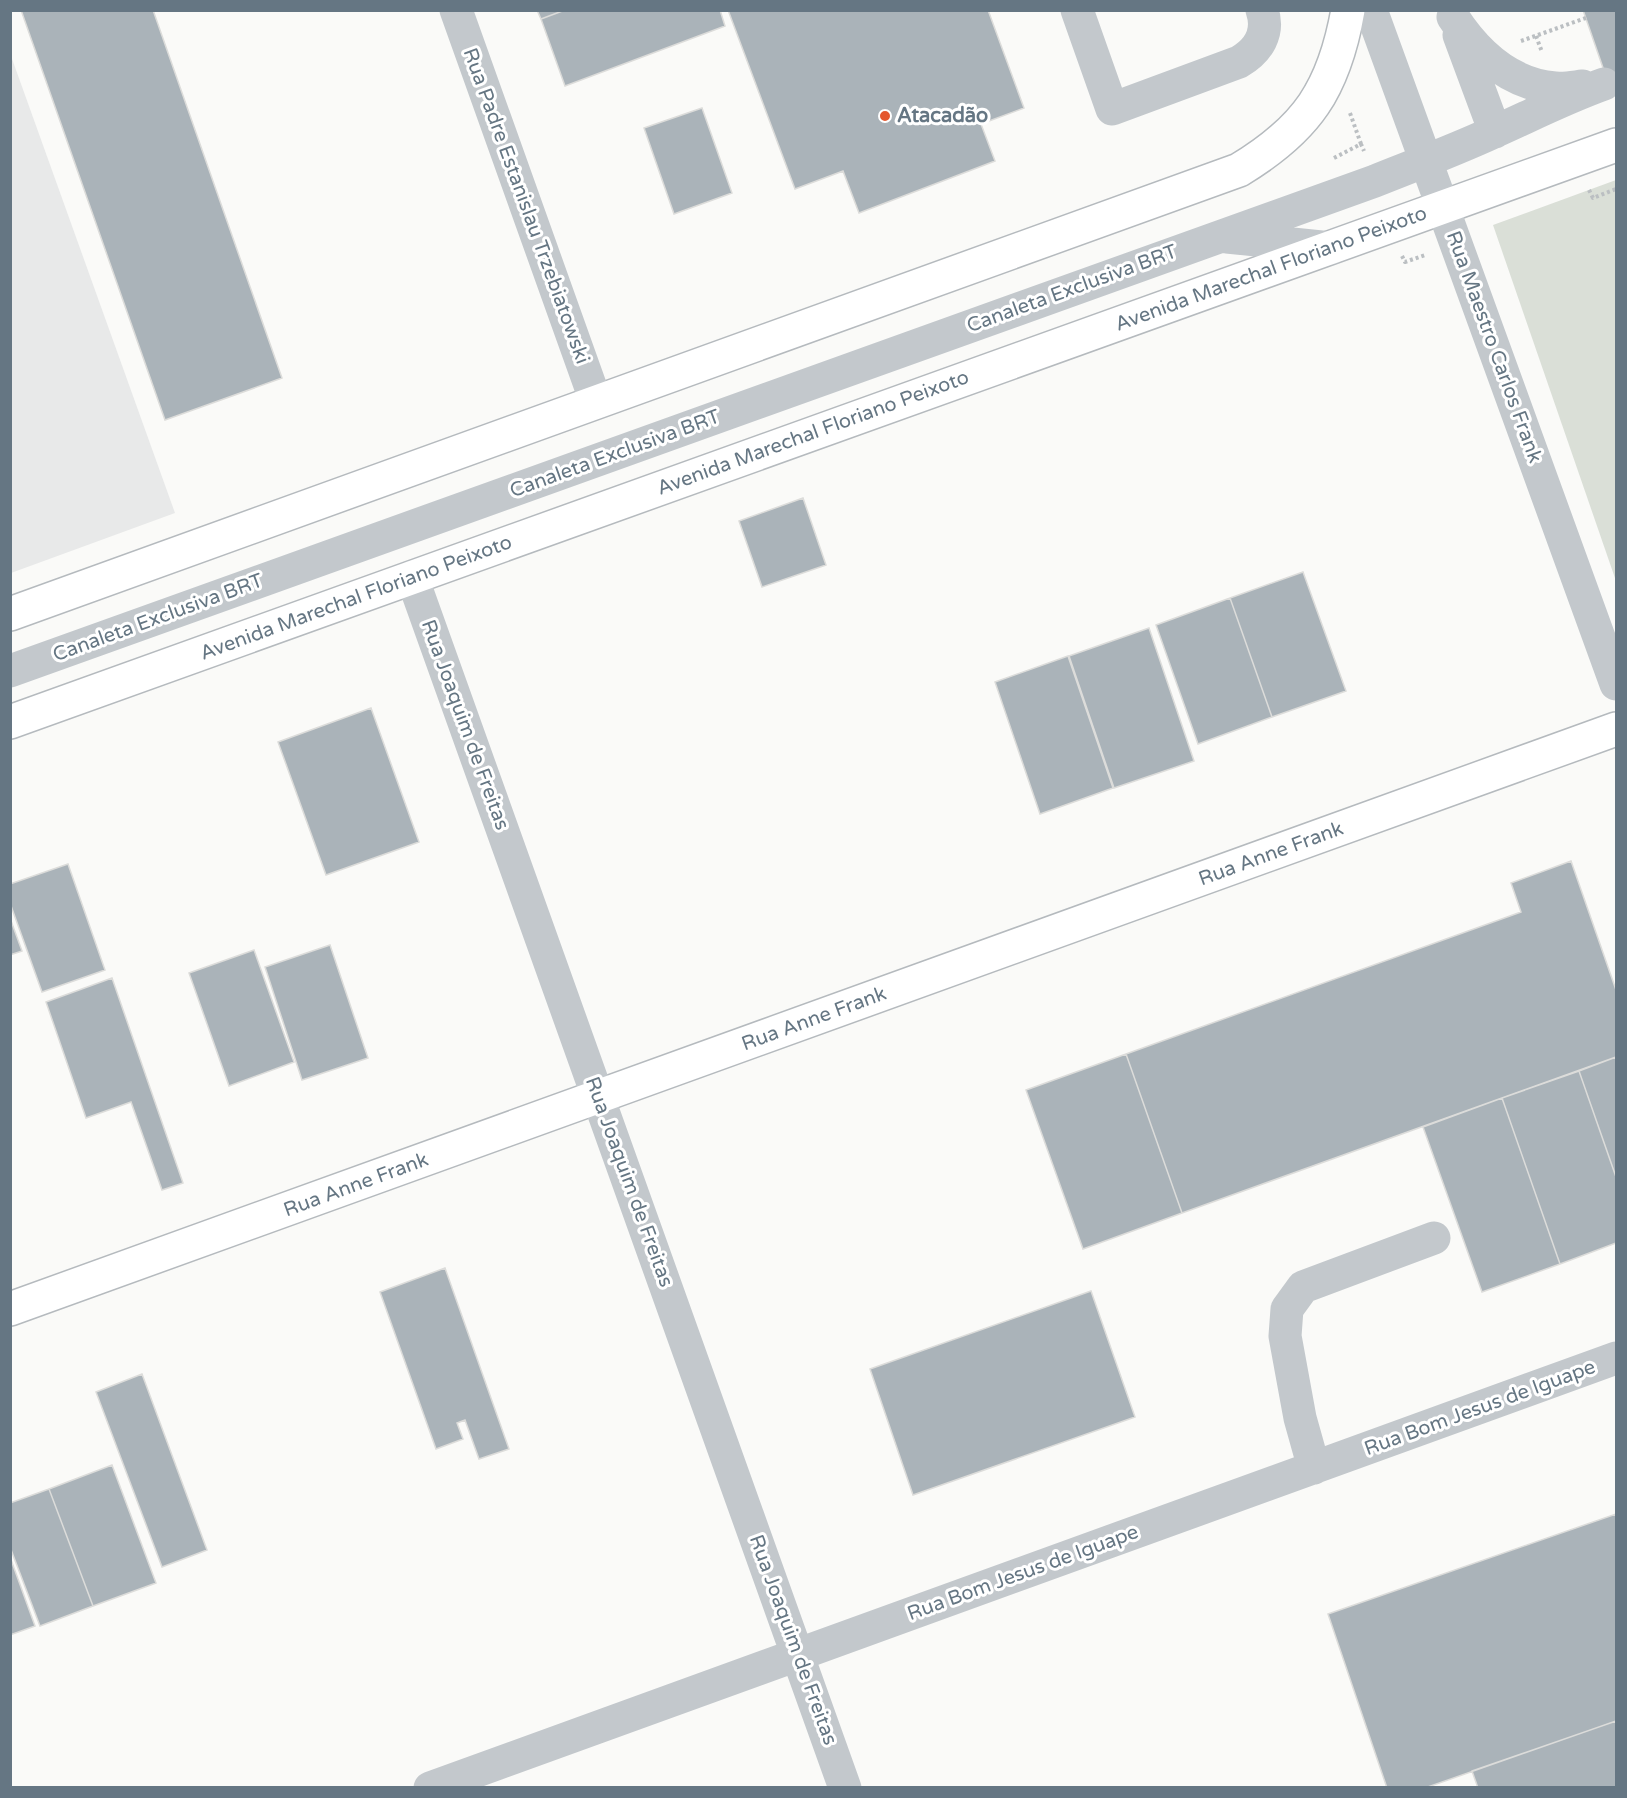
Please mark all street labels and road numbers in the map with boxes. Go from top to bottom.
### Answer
street label: Rua Padre Estanislau Trzebiatowski [458,45,594,367]
street label: Avenida Marechal Floriano Peixoto [1112,201,1430,337]
street label: Rua Maestro Carlos Frank [1441,228,1547,466]
street label: Canaleta Exclusiva BRT [964,240,1180,338]
street label: Avenida Marechal Floriano Peixoto [654,365,972,501]
street label: Canaleta Exclusiva BRT [507,405,723,503]
street label: Avenida Marechal Floriano Peixoto [197,530,515,666]
street label: Canaleta Exclusiva BRT [50,569,266,667]
street label: Rua Joaquim de Freitas [416,617,514,833]
street label: Rua Anne Frank [1195,817,1347,891]
street label: Rua Anne Frank [738,982,890,1056]
street label: Rua Joaquim de Freitas [580,1074,678,1290]
street label: Rua Anne Frank [280,1148,432,1222]
street label: Rua Bom Jesus de Iguape [1361,1355,1599,1461]
street label: Rua Bom Jesus de Iguape [904,1520,1142,1626]
street label: Rua Joaquim de Freitas [744,1532,842,1748]

